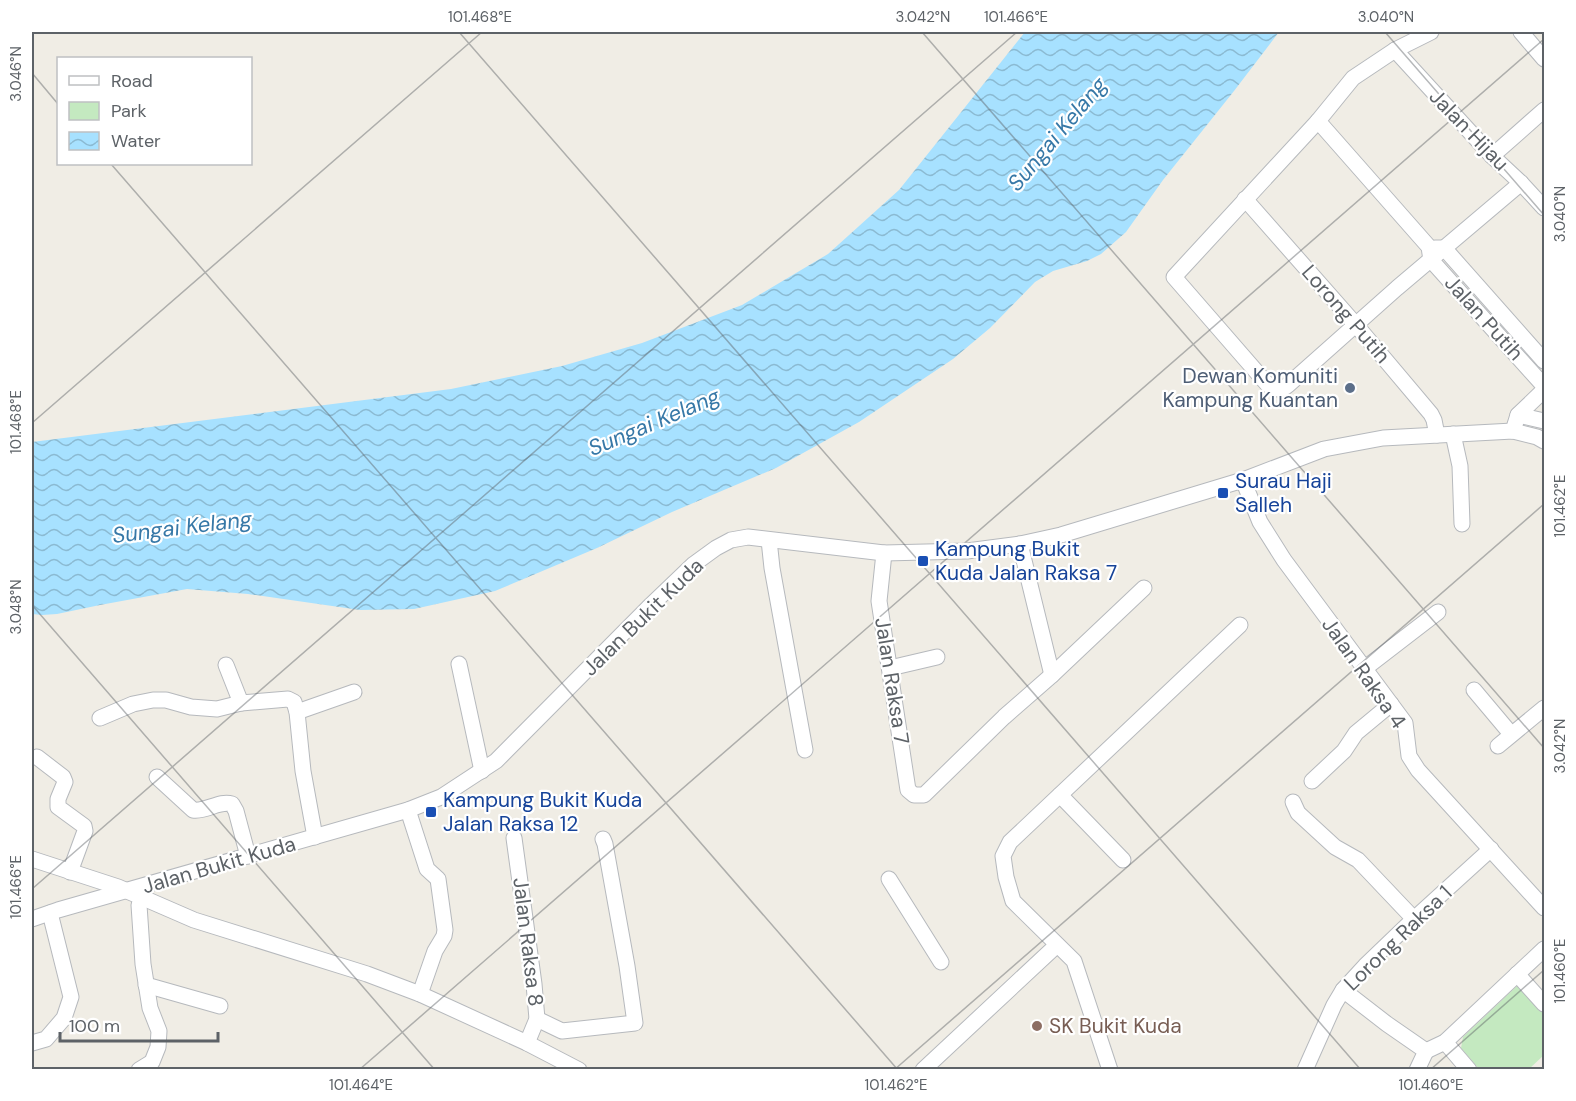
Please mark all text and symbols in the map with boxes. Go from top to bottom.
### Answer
text: 101.468°E [448,7,512,27]
text: 3.042°N [896,7,950,27]
text: 101.466°E [984,7,1048,27]
text: 3.040°N [1358,7,1414,27]
text: 3.046°N [6,46,26,102]
legend [57,57,252,165]
text: Road [111,69,153,93]
water label: Sungai Kelang [1001,70,1114,197]
street label: Jalan Hijau [1423,83,1515,177]
text: Park [111,99,147,123]
text: Water [111,129,161,153]
text: 3.040°N [1550,186,1570,242]
street label: Lorong Putih [1295,259,1397,369]
street label: Jalan Putih [1438,270,1530,366]
place label: Dewan Komuniti Kampung Kuantan [1162,362,1338,414]
water label: Sungai Kelang [584,381,725,463]
marker: Dewan Komuniti Kampung Kuantan [1343,381,1357,395]
text: 101.468°E [6,390,26,454]
place label: Surau Haji Salleh [1235,467,1332,519]
text: 101.462°E [1550,475,1570,538]
marker: Surau Haji Salleh [1216,486,1230,500]
water label: Sungai Kelang [111,504,254,550]
place label: Kampung Bukit Kuda Jalan Raksa 7 [935,535,1117,587]
street label: Jalan Bukit Kuda [576,552,710,682]
marker: Kampung Bukit Kuda Jalan Raksa 7 [916,554,930,568]
text: 3.048°N [6,579,26,635]
street label: Jalan Raksa 4 [1315,612,1413,734]
street label: Jalan Raksa 7 [868,616,916,746]
text: 3.042°N [1550,719,1570,773]
place label: Kampung Bukit Kuda Jalan Raksa 12 [443,786,642,838]
marker: Kampung Bukit Kuda Jalan Raksa 12 [424,805,438,819]
street label: Jalan Bukit Kuda [139,830,299,900]
text: 101.466°E [6,855,26,919]
street label: Jalan Raksa 8 [506,876,550,1008]
street label: Lorong Raksa 1 [1338,879,1458,997]
text: 101.460°E [1550,939,1570,1004]
scale bar [60,1005,218,1043]
place label: SK Bukit Kuda [1049,1012,1182,1040]
text: 100 m [69,1014,120,1038]
marker: SK Bukit Kuda [1030,1019,1044,1033]
text: 101.464°E [329,1075,393,1095]
text: 101.462°E [865,1075,928,1095]
text: 101.460°E [1399,1075,1464,1095]

